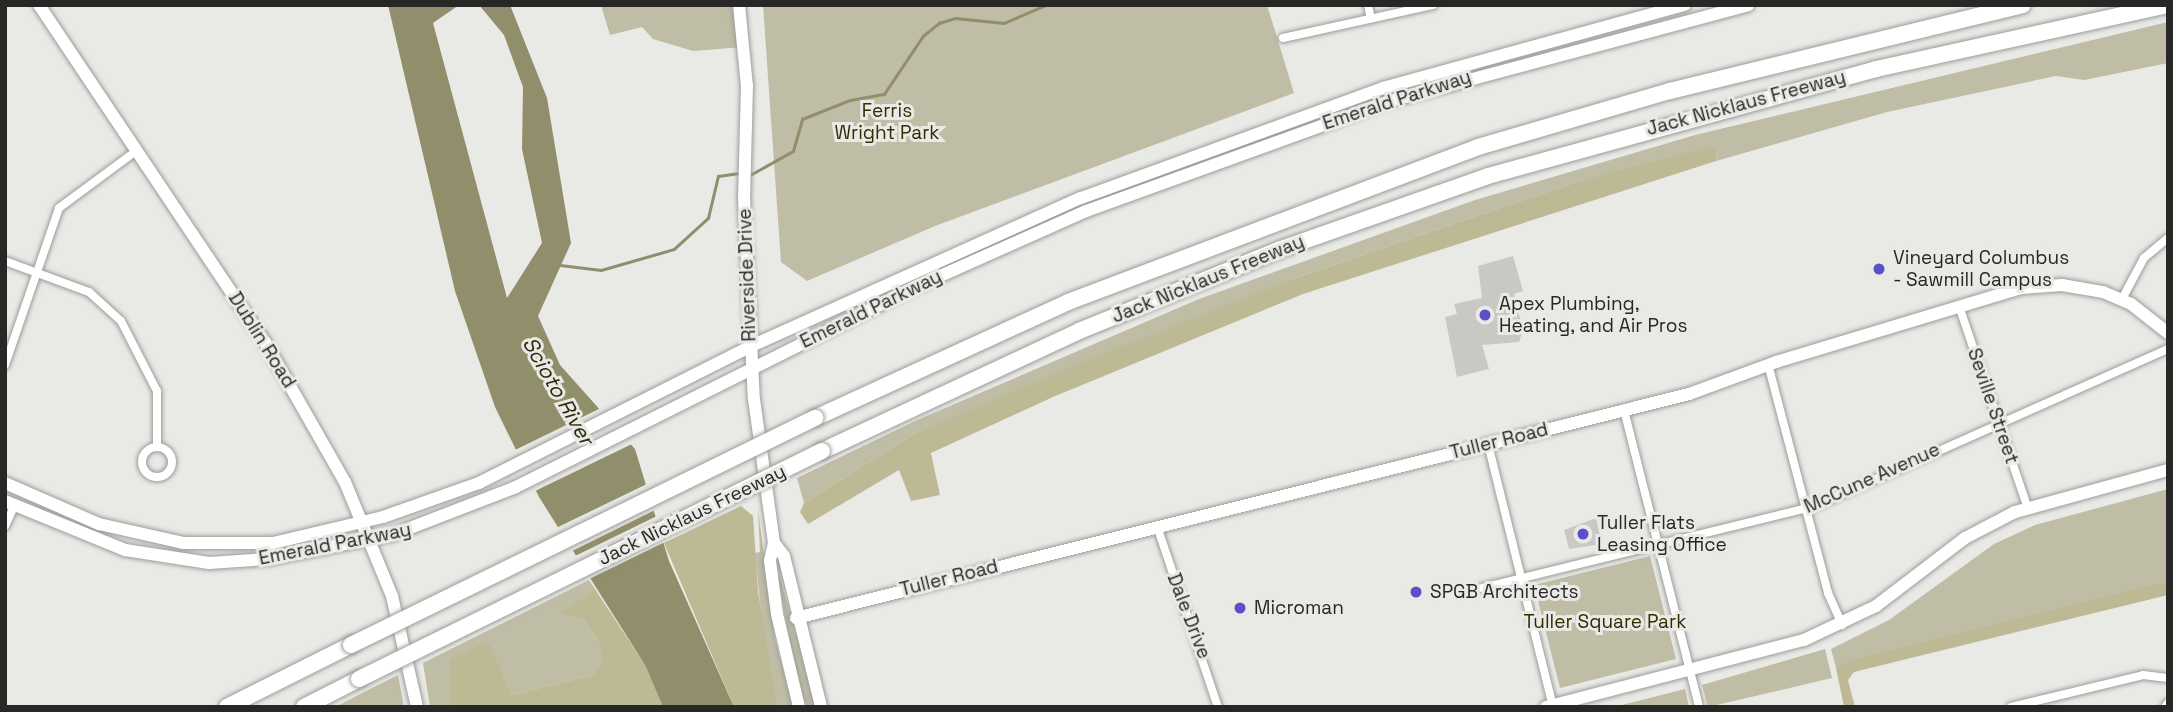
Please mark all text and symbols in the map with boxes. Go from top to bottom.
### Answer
street label: Emerald Parkway [1320,65,1474,135]
street label: Jack Nicklaus Freeway [1644,65,1848,141]
park label: Ferris Wright Park [834,100,940,144]
street label: Riverside Drive [733,208,761,342]
street label: Jack Nicklaus Freeway [1108,230,1308,328]
place label: Vineyard Columbus - Sawmill Campus [1893,247,2069,291]
marker: Vineyard Columbus - Sawmill Campus [1871,261,1887,277]
street label: Emerald Parkway [796,265,946,353]
street label: Dublin Road [223,288,301,392]
place label: Apex Plumbing, Heating, and Air Pros [1499,293,1688,337]
marker: Apex Plumbing, Heating, and Air Pros [1477,307,1493,323]
water label: Scioto River [517,333,599,449]
street label: Seville Street [1963,345,2023,467]
street label: Tuller Road [1447,418,1551,464]
street label: McCune Avenue [1800,438,1944,518]
street label: Jack Nicklaus Freeway [595,460,789,570]
place label: Tuller Flats Leasing Office [1597,512,1727,556]
street label: Emerald Parkway [257,518,413,570]
marker: Tuller Flats Leasing Office [1575,526,1591,542]
street label: Tuller Road [897,555,1001,601]
street label: Dale Drive [1162,570,1216,662]
place label: SPGB Architects [1430,581,1579,603]
marker: SPGB Architects [1408,584,1424,600]
place label: Microman [1254,597,1344,619]
marker: Microman [1232,600,1248,616]
park label: Tuller Square Park [1524,611,1686,633]

